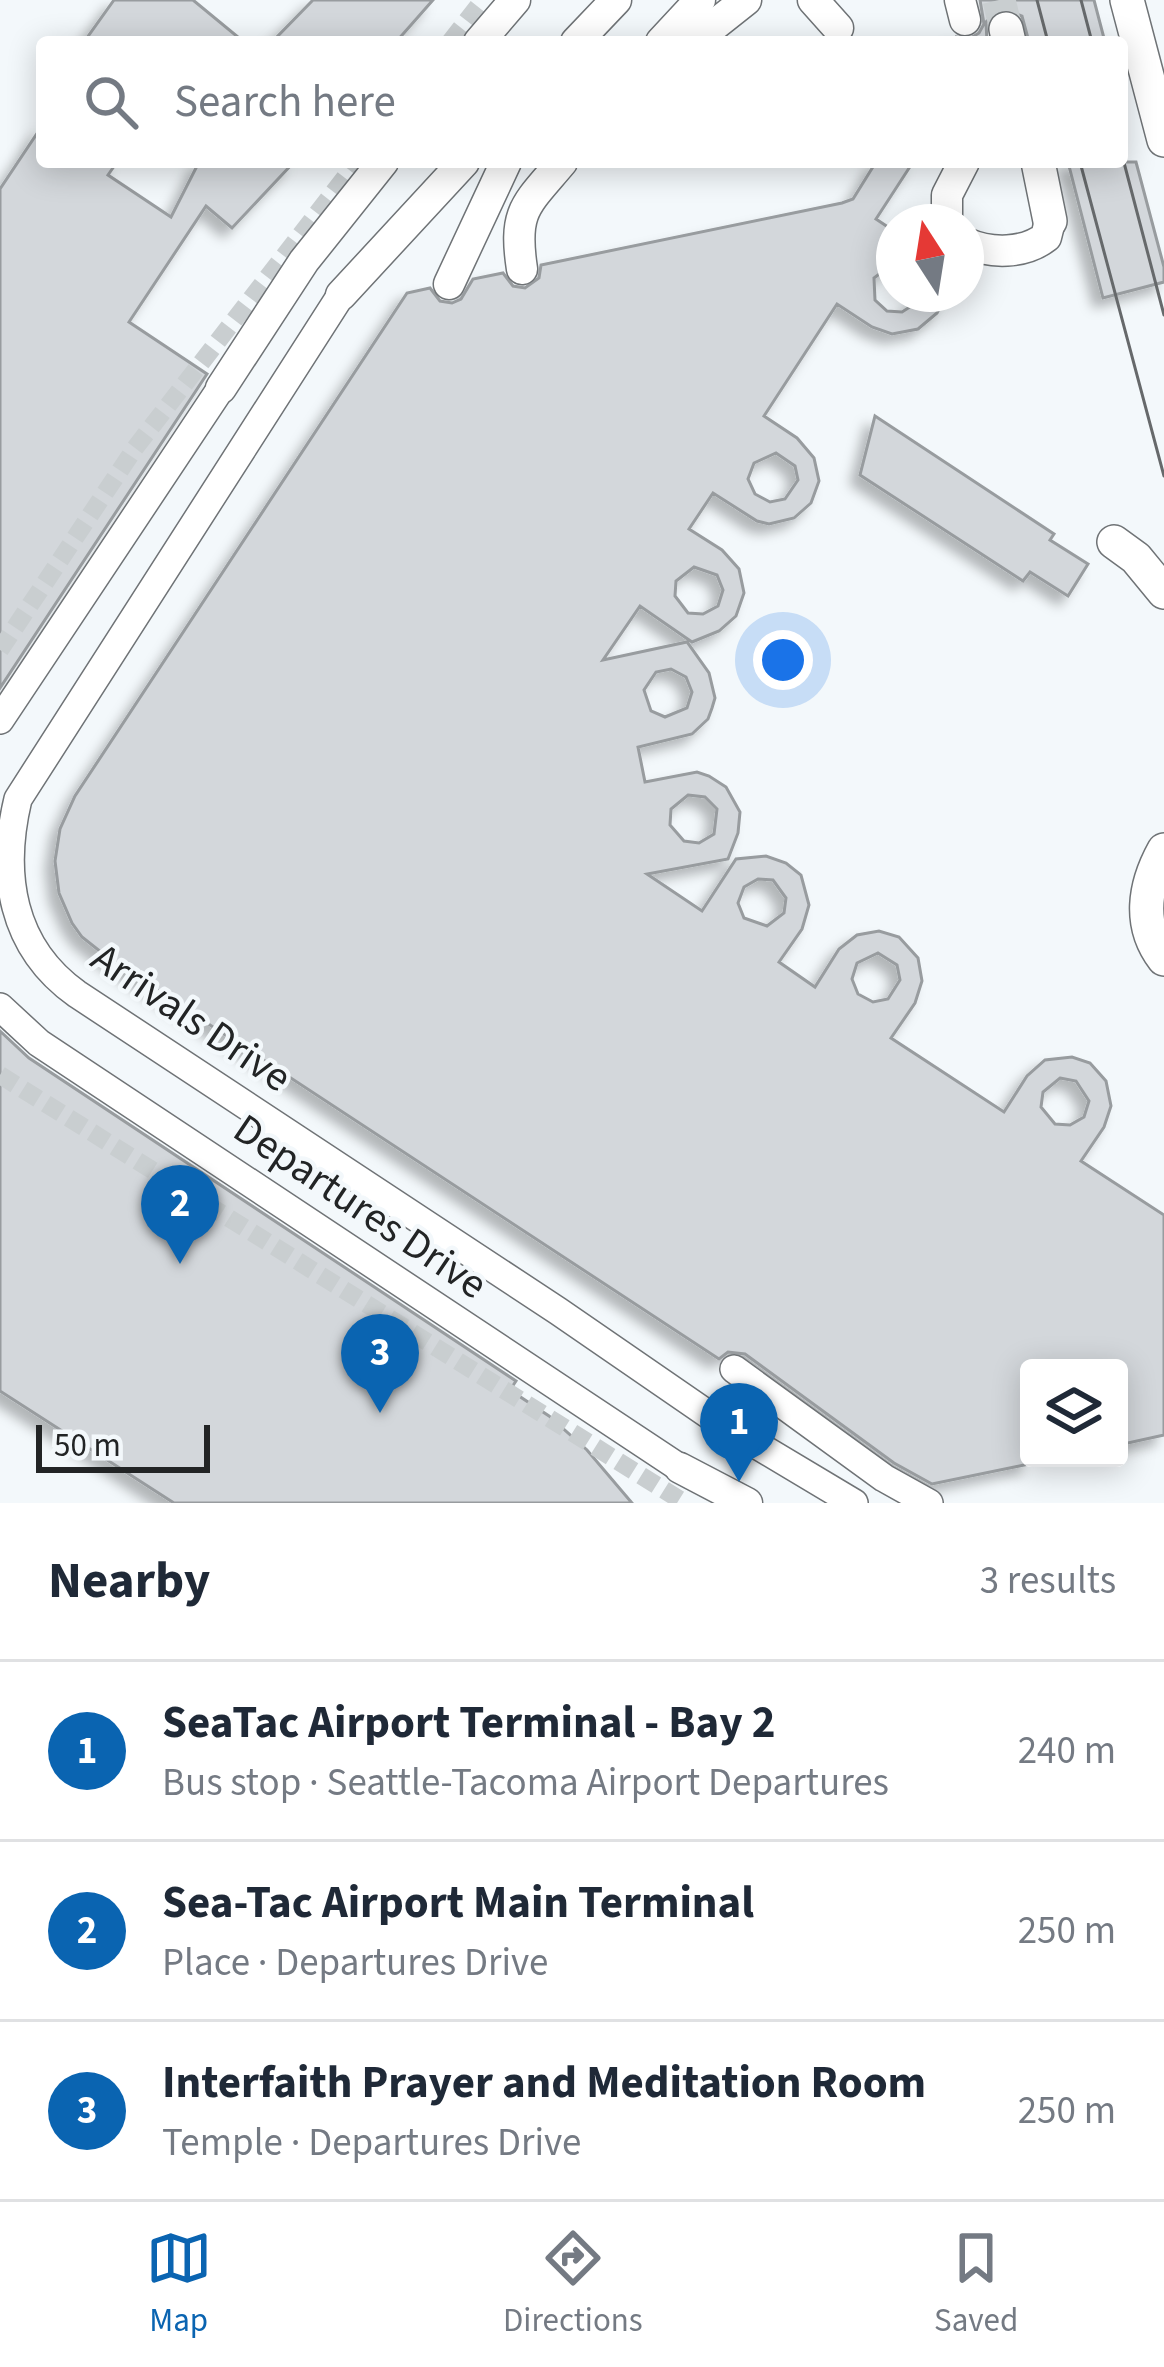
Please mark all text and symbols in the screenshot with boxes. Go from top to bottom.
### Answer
search box [36,36,1128,168]
icon: search [78,69,144,135]
text: Search here [174,70,396,134]
north arrow [876,204,984,312]
your location [753,630,813,690]
street label: Arrivals Drive [79,929,303,1107]
street label: Departures Drive [221,1100,499,1314]
pin: 2 [141,1165,219,1264]
pin: 3 [341,1314,419,1413]
map controls [1020,1359,1128,1467]
button: layers [1020,1359,1128,1467]
pin: 1 [700,1383,778,1482]
scale bar [36,1419,210,1472]
text: 50 m [54,1422,121,1469]
text: Nearby [48,1545,210,1617]
text: 3 results [980,1553,1116,1609]
text: SeaTac Airport Terminal - Bay 2 [162,1691,775,1755]
text: 1 [77,1723,97,1779]
text: 240 m [1018,1723,1116,1779]
text: Bus stop · Seattle-Tacoma Airport Departures [162,1755,889,1811]
text: Sea-Tac Airport Main Terminal [162,1871,754,1935]
text: 2 [77,1903,97,1959]
text: 250 m [1018,1903,1116,1959]
text: Place · Departures Drive [162,1935,548,1991]
text: Interfaith Prayer and Meditation Room [162,2051,926,2115]
text: 3 [77,2083,97,2139]
text: 250 m [1018,2083,1116,2139]
text: Temple · Departures Drive [162,2115,581,2171]
tab: Map [146,2225,212,2344]
tab: Directions [503,2225,643,2344]
tab: Saved [934,2225,1018,2344]

